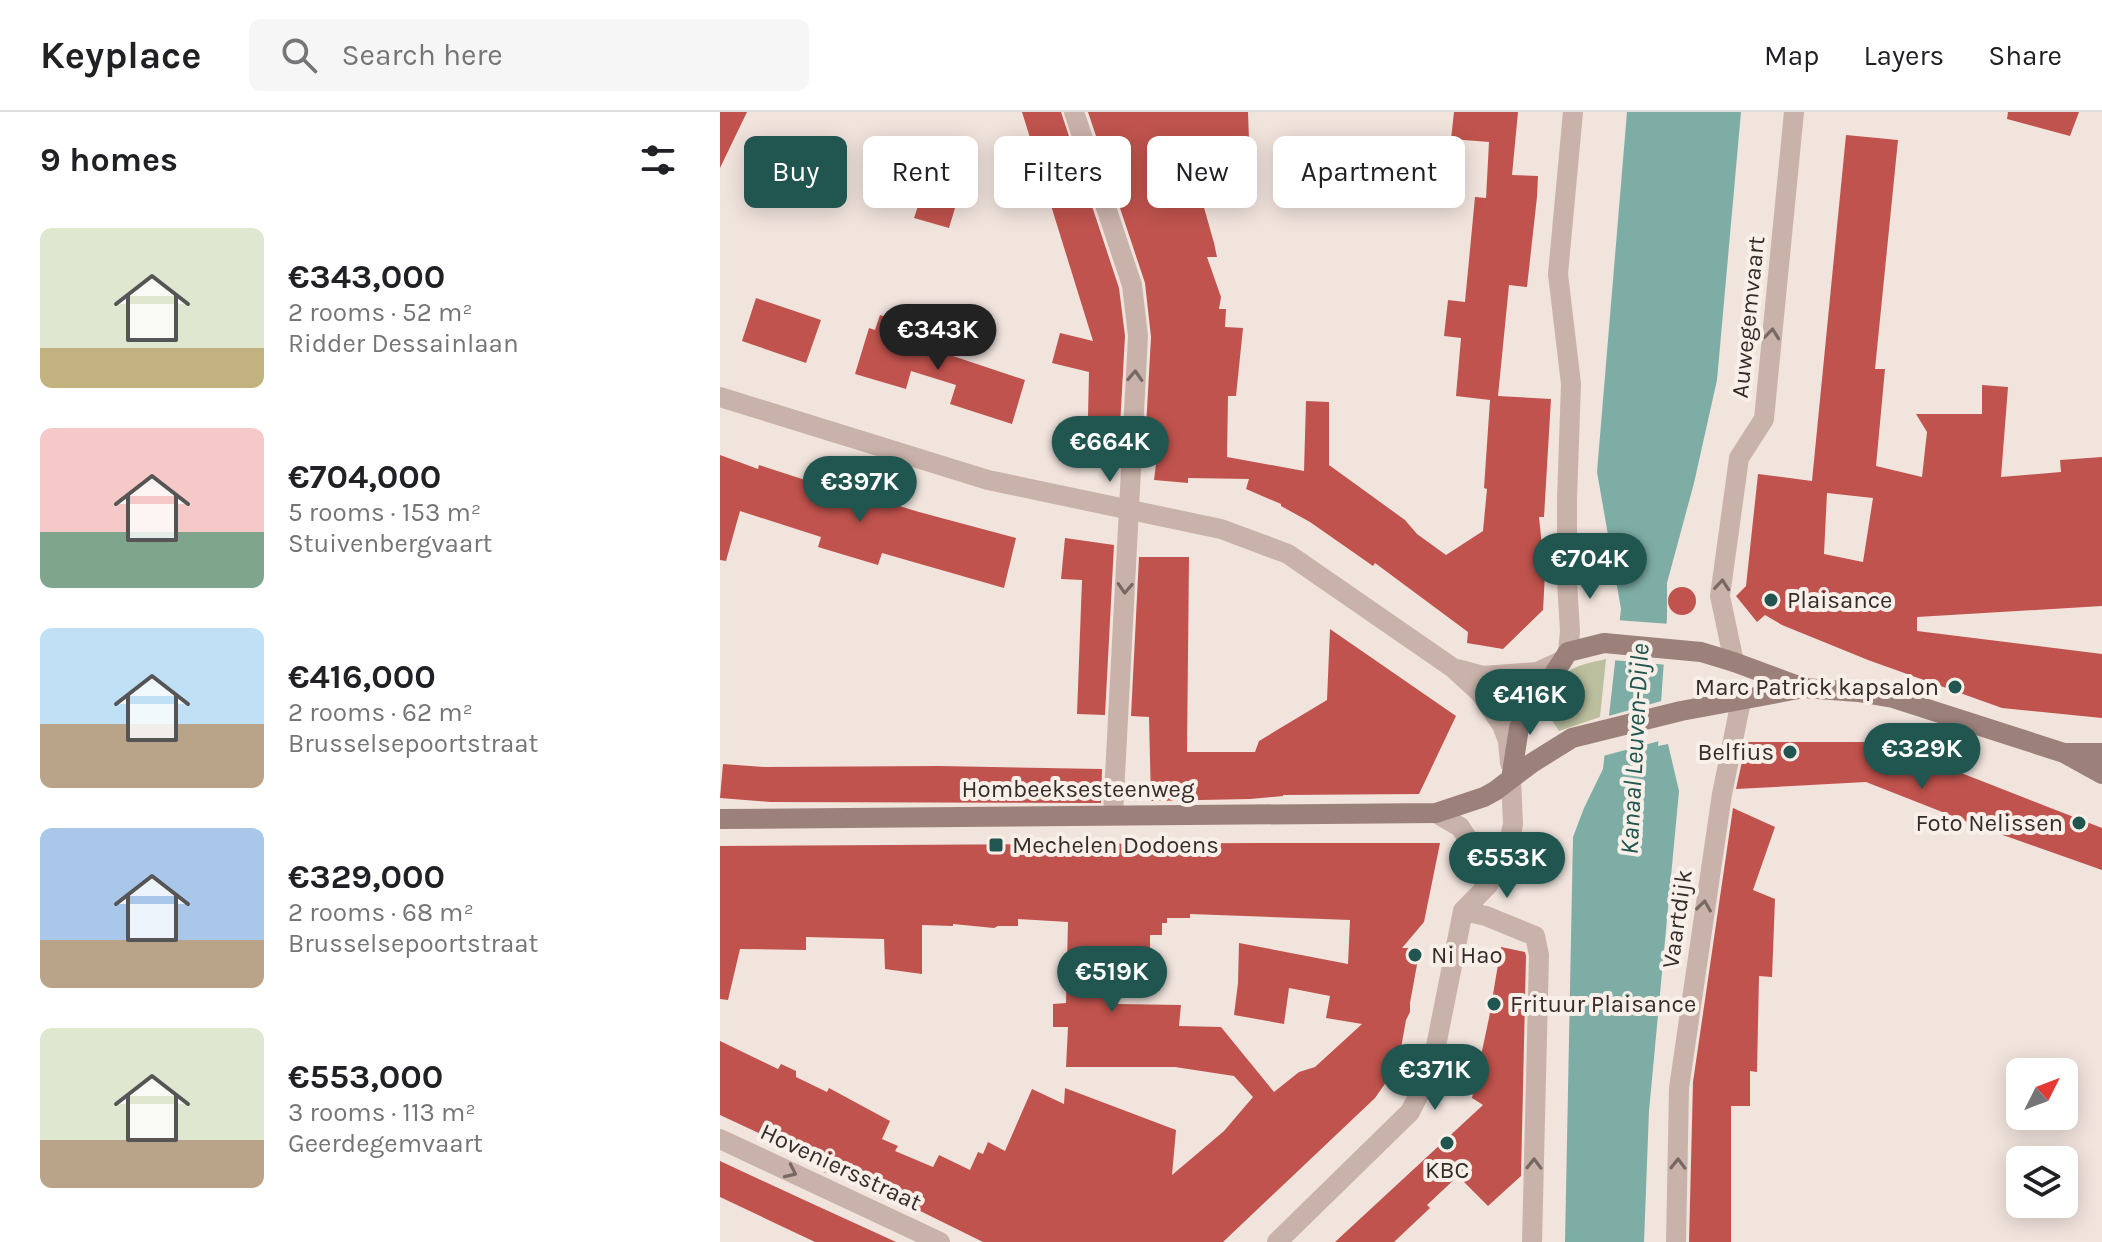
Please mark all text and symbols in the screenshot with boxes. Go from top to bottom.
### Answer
search box [249,19,809,91]
text: Keyplace [40,33,201,78]
icon: search [277,33,321,77]
text: Search here [341,37,503,73]
text: Map [1764,39,1819,72]
text: Layers [1863,39,1944,72]
text: Share [1988,39,2062,72]
chip: Buy [744,136,847,208]
chip: Rent [863,136,978,208]
chip: Filters [994,136,1131,208]
chip: New [1147,136,1257,208]
chip: Apartment [1273,136,1465,208]
icon: filters [636,138,680,182]
text: 9 homes [40,140,178,180]
street label: Auwegemvaart [1726,235,1770,399]
text: €343,000 [288,257,445,297]
icon: home [104,260,200,356]
text: 2 rooms · 52 m² [288,297,473,328]
pin: €343K [882,304,994,372]
text: €343K [897,314,979,345]
one-way arrow [1764,327,1781,340]
text: Ridder Dessainlaan [288,328,519,359]
one-way arrow [1127,369,1144,382]
pin: €664K [1054,416,1166,484]
text: €664K [1070,426,1150,457]
pin: €397K [804,456,916,524]
text: €704,000 [288,457,441,497]
icon: home [104,460,200,556]
text: €397K [821,466,899,497]
text: 5 rooms · 153 m² [288,497,481,528]
text: Stuivenbergvaart [288,528,492,559]
pin: €704K [1534,533,1646,601]
text: €704K [1551,543,1629,574]
one-way arrow [1713,578,1730,591]
one-way arrow [1116,582,1133,595]
place label: Plaisance [1787,586,1892,614]
marker: Plaisance [1762,591,1780,609]
water label: Kanaal Leuven-Dijle [1613,643,1656,855]
text: €416,000 [288,657,436,697]
icon: home [104,660,200,756]
pin: €416K [1474,669,1586,737]
place label: Marc Patrick kapsalon [1695,673,1939,701]
marker: Marc Patrick kapsalon [1946,678,1964,696]
text: €416K [1493,679,1567,710]
text: 2 rooms · 62 m² [288,697,473,728]
pin: €329K [1866,723,1978,791]
text: Brusselsepoortstraat [288,728,538,759]
text: €329K [1881,733,1963,764]
place label: Belfius [1698,738,1774,766]
marker: Belfius [1781,743,1799,761]
street label: Hombeeksesteenweg [962,775,1195,803]
place label: Foto Nelissen [1915,809,2063,837]
marker: Foto Nelissen [2070,814,2088,832]
place label: Mechelen Dodoens [1012,831,1219,859]
pin: €553K [1451,832,1563,900]
marker: Mechelen Dodoens [987,836,1005,854]
text: €553K [1467,842,1547,873]
text: €329,000 [288,857,445,897]
icon: home [104,860,200,956]
street label: Vaartdijk [1656,868,1698,970]
text: 2 rooms · 68 m² [288,897,474,928]
one-way arrow [1695,899,1712,913]
text: Brusselsepoortstraat [288,928,538,959]
place label: Ni Hao [1431,941,1503,969]
pin: €519K [1056,946,1168,1014]
marker: Ni Hao [1406,946,1424,964]
text: €519K [1075,956,1149,987]
place label: Frituur Plaisance [1510,990,1696,1018]
marker: Frituur Plaisance [1485,995,1503,1013]
pin: €371K [1379,1044,1491,1112]
text: €371K [1399,1054,1471,1085]
text: €553,000 [288,1057,443,1097]
north arrow [2006,1058,2078,1130]
map controls [2006,1058,2078,1218]
icon: home [104,1060,200,1156]
text: 3 rooms · 113 m² [288,1097,476,1128]
street label: Hoveniersstraat [756,1117,926,1217]
text: Geerdegemvaart [288,1128,483,1159]
marker: KBC [1438,1134,1456,1152]
button: layers [2006,1146,2078,1218]
place label: KBC [1425,1156,1469,1184]
one-way arrow [1525,1157,1542,1170]
one-way arrow [1669,1157,1687,1170]
one-way arrow [782,1162,797,1178]

